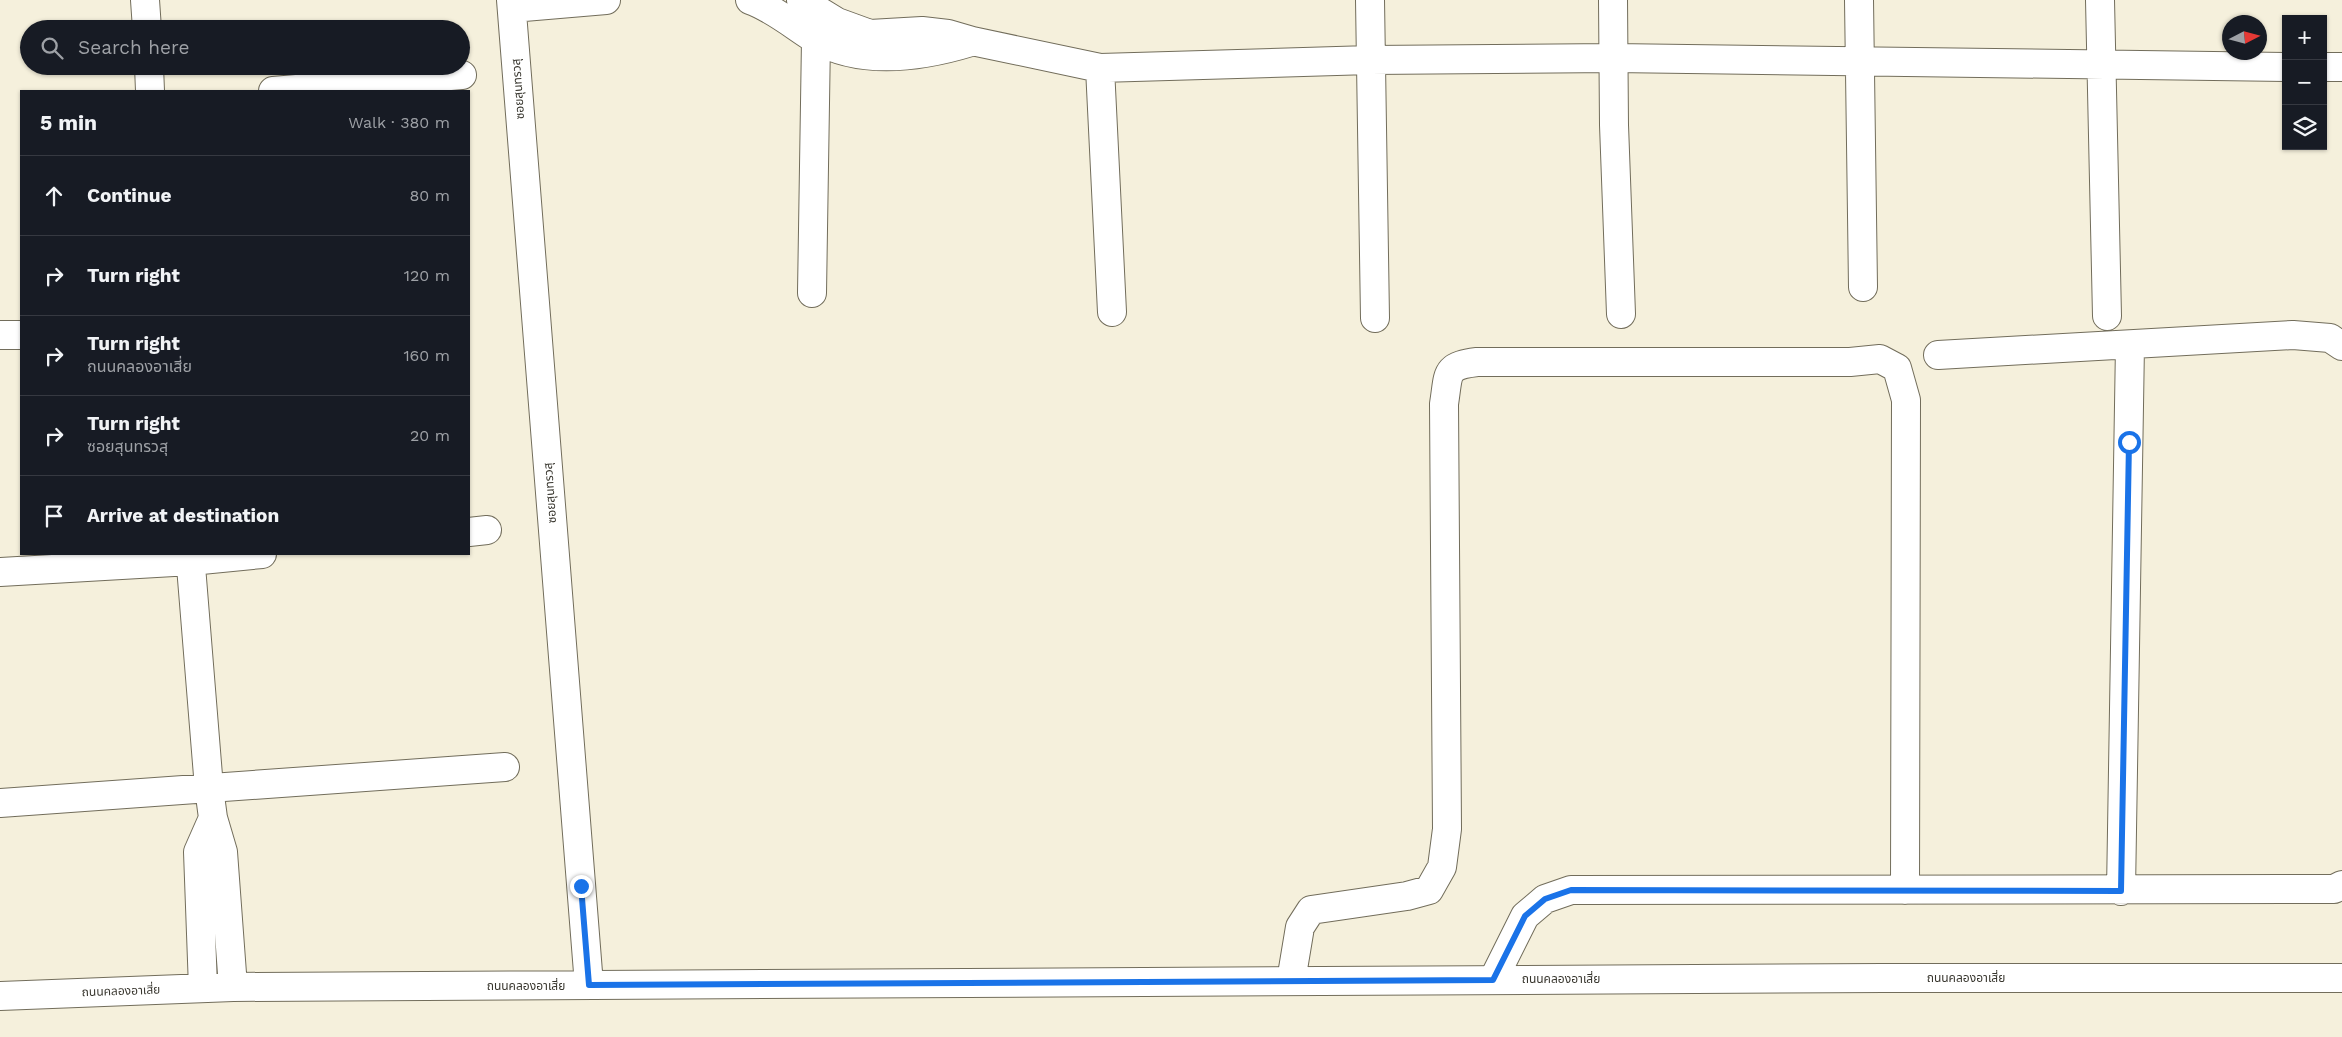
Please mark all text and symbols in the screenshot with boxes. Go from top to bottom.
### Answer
north arrow [2222,15,2267,60]
map controls [2282,15,2327,150]
button: + [2282,15,2327,60]
search box [20,20,470,75]
icon: search [38,34,66,62]
text: Search here [78,36,189,59]
street label: ซอยสุนทรวสุ [509,58,527,120]
button: − [2282,60,2327,105]
button: layers [2282,105,2327,150]
text: 5 min [40,110,97,135]
text: Walk · 380 m [348,113,450,132]
icon: ahead [40,182,68,210]
text: Continue [87,184,171,207]
text: 80 m [409,186,450,205]
icon: right [40,262,68,290]
text: Turn right [87,264,180,287]
text: 120 m [404,266,450,285]
text: Turn right [87,332,180,355]
icon: right [40,342,68,370]
text: 160 m [403,346,450,365]
text: ถนนคลองอาเสี่ย [87,357,192,376]
text: Turn right [87,412,180,435]
icon: right [40,422,68,450]
text: 20 m [410,426,450,445]
route start [2118,431,2141,454]
text: ซอยสุนทรวสุ [87,437,168,456]
street label: ซอยสุนทรวสุ [541,462,559,524]
icon: arrive [40,502,68,530]
text: Arrive at destination [87,504,279,527]
route end [570,875,593,898]
street label: ถนนคลองอาเสี่ย [1927,969,2005,985]
street label: ถนนคลองอาเสี่ย [1522,970,1600,986]
street label: ถนนคลองอาเสี่ย [487,977,565,993]
street label: ถนนคลองอาเสี่ย [81,981,161,999]

